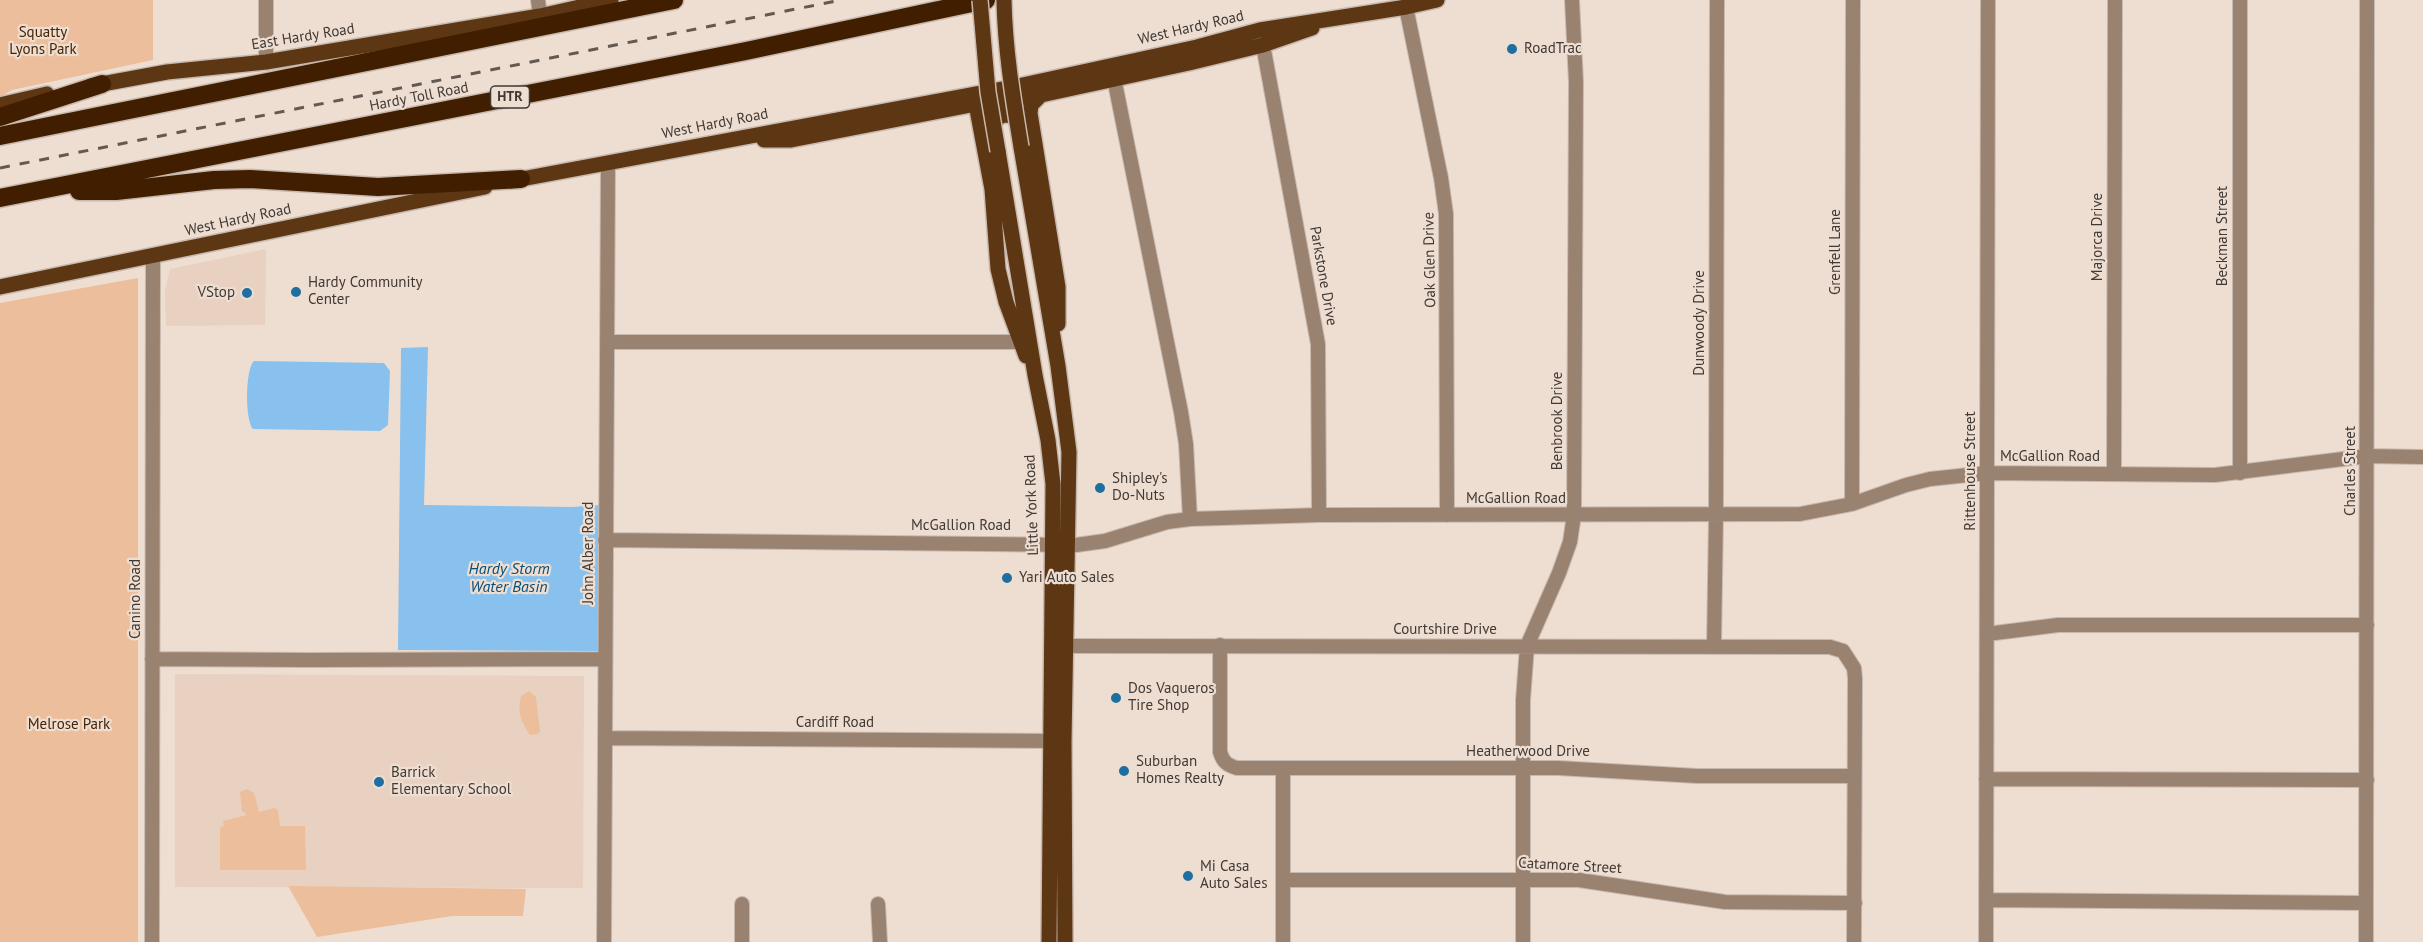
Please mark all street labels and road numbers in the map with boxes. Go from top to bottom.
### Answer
street label: West Hardy Road [1136,7,1246,49]
street label: East Hardy Road [250,20,356,54]
street label: Hardy Toll Road [368,79,470,115]
road number: HTR [490,86,530,108]
street label: West Hardy Road [660,105,770,143]
street label: Beckman Street [2214,186,2232,286]
street label: Majorca Drive [2089,193,2107,281]
street label: West Hardy Road [183,200,293,240]
street label: Grenfell Lane [1827,209,1845,295]
street label: Oak Glen Drive [1420,212,1440,308]
street label: Parkstone Drive [1305,225,1341,327]
street label: Dunwoody Drive [1691,270,1709,376]
street label: Benbrook Drive [1549,372,1567,470]
street label: Rittenhouse Street [1962,411,1980,531]
street label: Charles Street [2342,426,2360,516]
street label: McGallion Road [2000,448,2100,466]
street label: Little York Road [1021,454,1043,556]
street label: McGallion Road [1466,490,1566,508]
street label: John Alber Road [580,502,598,604]
street label: McGallion Road [911,517,1011,535]
street label: Canino Road [127,559,145,639]
street label: Courtshire Drive [1393,621,1497,639]
street label: Cardiff Road [796,714,874,732]
street label: Heatherwood Drive [1466,743,1590,761]
street label: Catamore Street [1518,854,1622,878]

